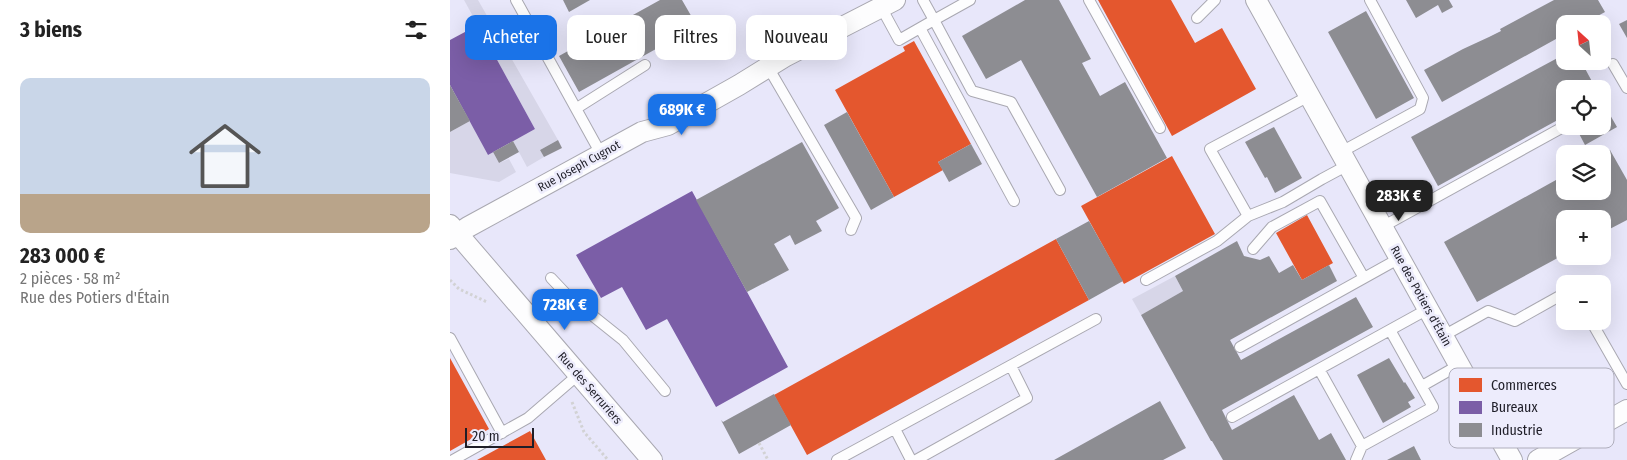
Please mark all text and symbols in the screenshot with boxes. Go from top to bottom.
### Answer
chip: Acheter [465,15,557,60]
chip: Louer [567,15,645,60]
chip: Filtres [655,15,736,60]
chip: Nouveau [746,15,847,60]
north arrow [1556,15,1611,70]
map controls [1556,15,1611,330]
icon: filters [402,16,430,44]
text: 3 biens [20,17,82,43]
button: locate [1556,80,1611,135]
pin: 689K € [641,94,723,136]
text: 689K € [659,100,705,119]
icon: home [180,111,270,201]
street label: Rue Joseph Cugnot [535,138,623,194]
button: layers [1556,145,1611,200]
pin: 283K € [1358,180,1440,222]
text: 283K € [1377,186,1421,205]
button: + [1556,210,1611,265]
text: 283 000 € [20,243,105,269]
street label: Rue des Potiers d'Étain [1388,243,1455,349]
text: 2 pièces · 58 m² [20,269,121,288]
button: − [1556,275,1611,330]
text: Rue des Potiers d'Étain [20,288,170,307]
pin: 728K € [524,288,606,331]
text: 728K € [543,295,587,314]
street label: Rue des Serruriers [555,349,625,427]
legend [1449,368,1614,448]
text: Commerces [1491,377,1557,394]
text: Bureaux [1491,399,1538,416]
text: Industrie [1491,422,1543,439]
scale bar [465,425,534,448]
text: 20 m [472,428,500,445]

